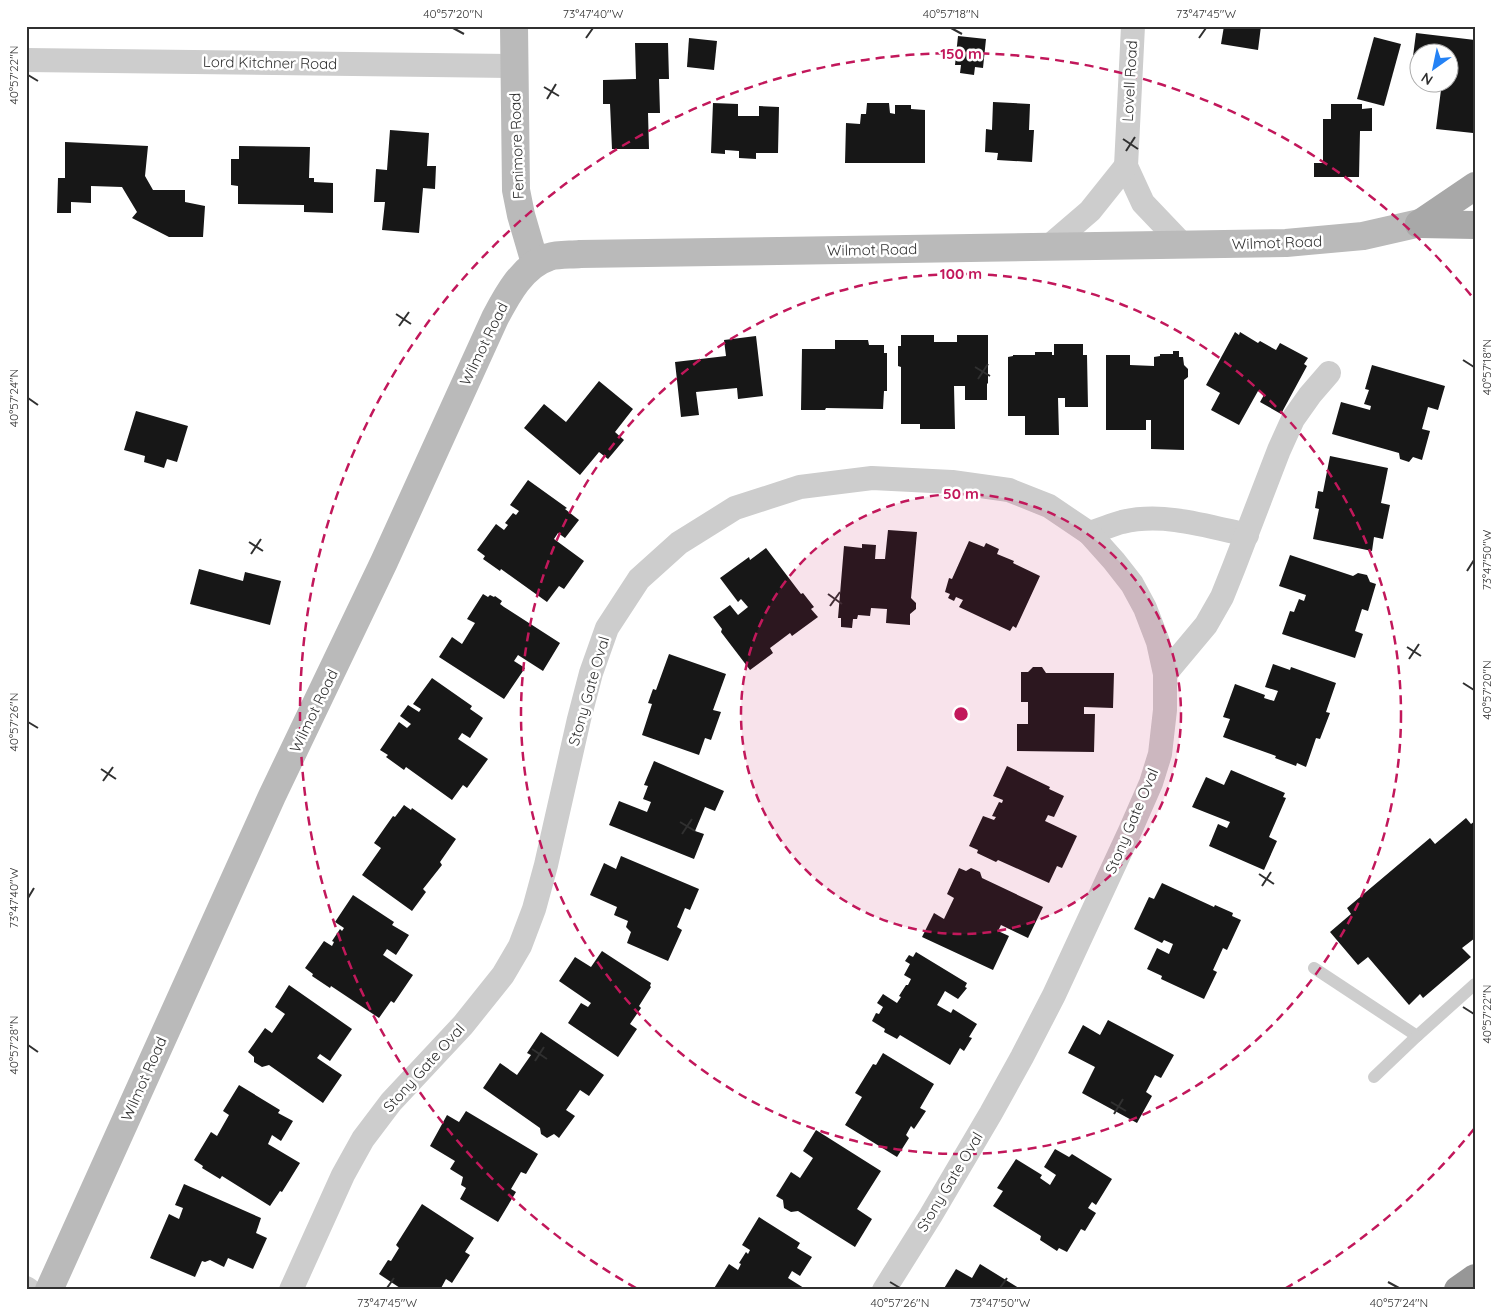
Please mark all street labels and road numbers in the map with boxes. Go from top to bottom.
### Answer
street label: Lovell Road [1118,40,1141,122]
street label: Lord Kitchner Road [203,52,337,73]
street label: Fenimore Road [505,92,528,200]
street label: Wilmot Road [1232,231,1322,254]
street label: Wilmot Road [827,239,917,260]
street label: Wilmot Road [455,299,512,389]
street label: Stony Gate Oval [564,634,613,748]
street label: Wilmot Road [285,666,342,756]
street label: Stony Gate Oval [1101,765,1162,877]
street label: Stony Gate Oval [379,1019,468,1116]
street label: Wilmot Road [117,1034,171,1124]
street label: Stony Gate Oval [912,1128,987,1235]

